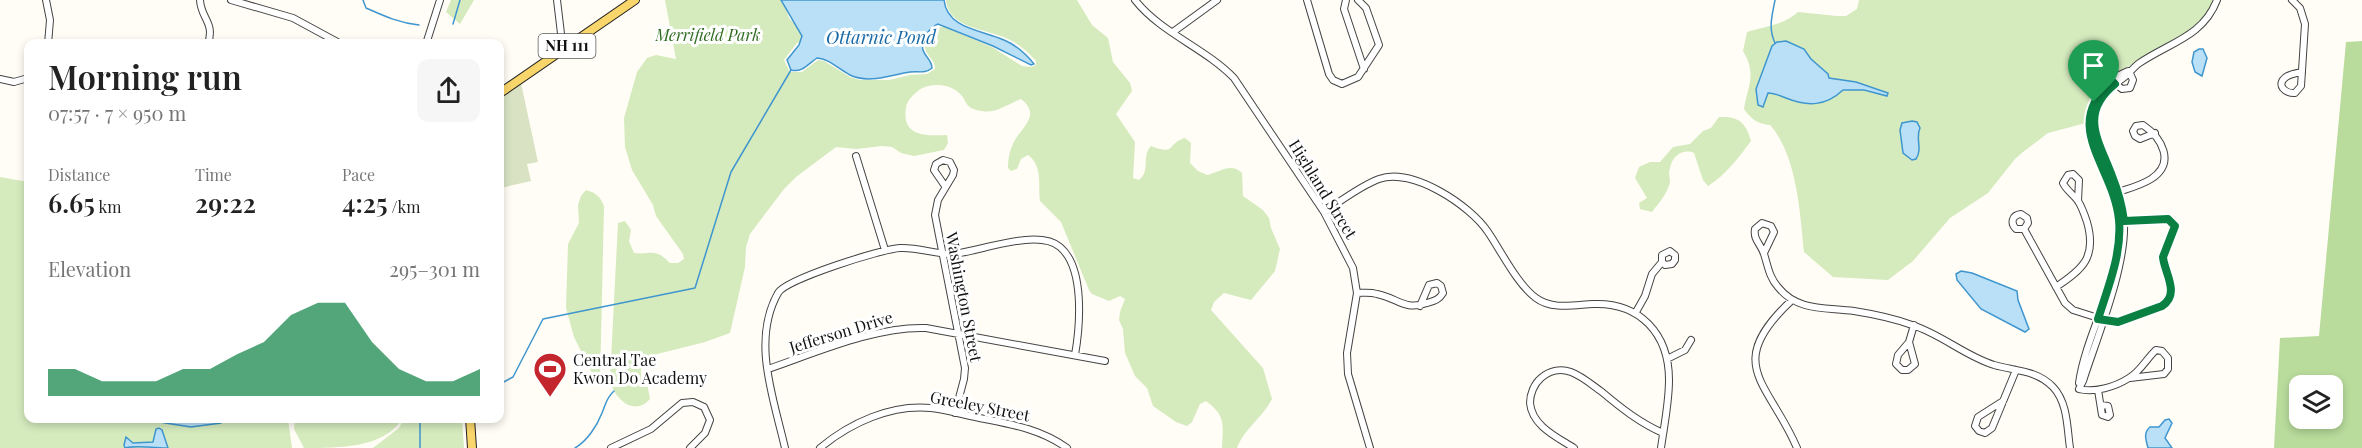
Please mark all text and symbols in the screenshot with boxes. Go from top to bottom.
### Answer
park label: Merrifield Park [655,24,760,45]
water label: Ottarnic Pond [826,25,937,49]
road number: NH 111 [538,34,596,58]
pin [2068,40,2119,102]
icon: arrive [2077,49,2110,82]
text: Morning run [48,54,242,98]
button: share [417,59,480,122]
text: 07:57 · 7 × 950 m [48,99,186,126]
street label: Highland Street [1285,135,1362,242]
text: Distance [48,164,110,185]
text: Time [195,164,232,185]
text: Pace [342,164,375,185]
text: 6.65 [48,185,95,220]
text: 29:22 [195,185,256,220]
text: 4:25 [342,185,388,220]
text: km [95,196,121,217]
text: /km [388,196,421,217]
street label: Washington Street [941,229,987,364]
text: Elevation [48,255,131,282]
text: 295–301 m [389,255,480,282]
street label: Jefferson Drive [786,306,895,358]
place label: Central Tae Kwon Do Academy [573,349,707,388]
sports icon: Central Tae Kwon Do Academy [532,351,568,398]
map controls [2289,375,2343,429]
button: layers [2289,375,2343,429]
street label: Greeley Street [928,386,1032,426]

